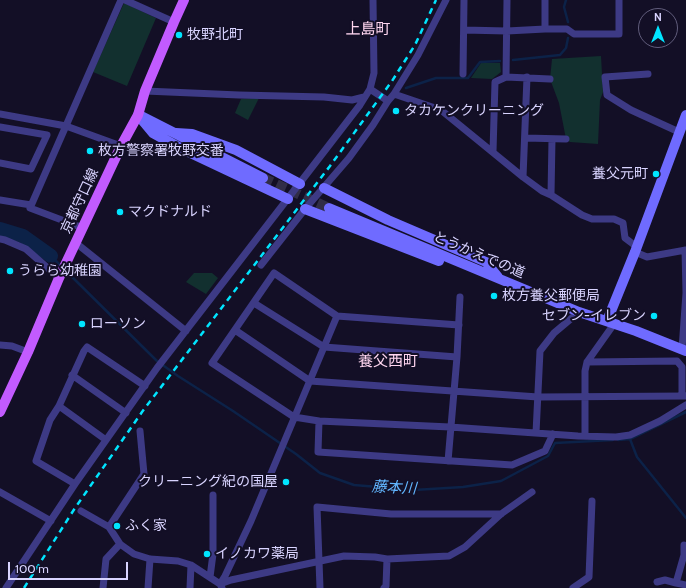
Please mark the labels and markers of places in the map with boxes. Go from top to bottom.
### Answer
place label: 牧野北町 [187,27,243,43]
marker: 牧野北町 [174,30,184,40]
place label: タカケンクリーニング [404,103,544,119]
marker: タカケンクリーニング [391,106,401,116]
place label: 枚方警察署牧野交番 [98,143,224,159]
marker: 枚方警察署牧野交番 [85,146,95,156]
place label: 養父元町 [592,166,648,182]
marker: 養父元町 [651,169,661,179]
place label: マクドナルド [128,204,212,220]
marker: マクドナルド [115,207,125,217]
place label: うらら幼稚園 [18,263,102,279]
marker: うらら幼稚園 [5,266,15,276]
place label: 枚方養父郵便局 [502,288,600,304]
marker: 枚方養父郵便局 [489,291,499,301]
place label: セブン-イレブン [542,308,646,324]
marker: セブン-イレブン [649,311,659,321]
place label: ローソン [90,316,146,332]
marker: ローソン [77,319,87,329]
place label: クリーニング紀の国屋 [138,474,278,490]
marker: クリーニング紀の国屋 [281,477,291,487]
place label: ふく家 [125,518,167,534]
marker: ふく家 [112,521,122,531]
place label: イノカワ薬局 [215,546,299,562]
marker: イノカワ薬局 [202,549,212,559]

